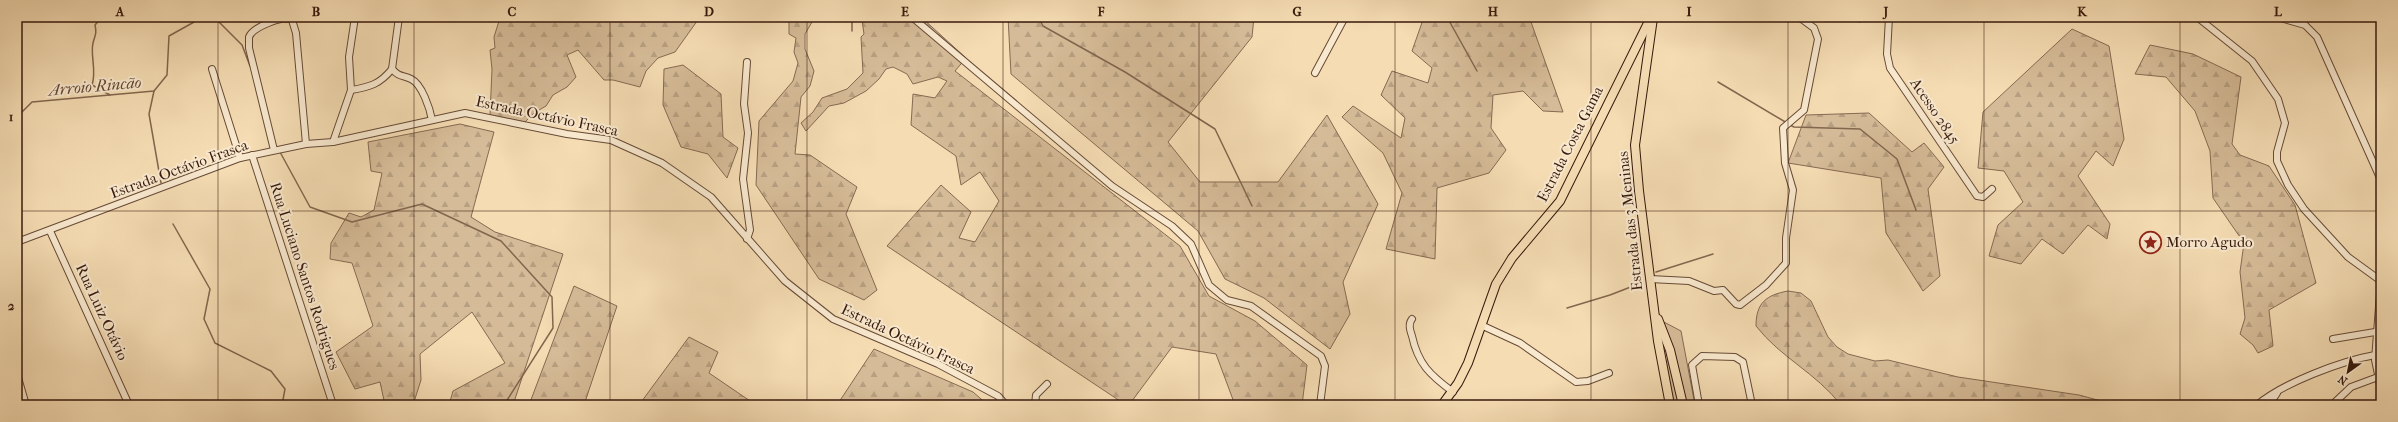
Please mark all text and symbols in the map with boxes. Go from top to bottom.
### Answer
text: A [115,4,125,19]
text: B [312,4,321,19]
text: C [508,4,517,19]
text: D [704,4,714,19]
text: E [901,4,909,19]
text: F [1097,4,1105,19]
text: G [1292,4,1302,19]
text: H [1488,4,1499,19]
text: I [1686,4,1692,19]
text: J [1882,4,1889,20]
text: K [2077,4,2088,19]
text: L [2274,4,2283,19]
water label: Arroio Rincão [46,72,142,100]
street label: Acesso 2845 [1906,74,1964,147]
street label: Estrada Costa Gama [1533,82,1607,205]
street label: Estrada Octávio Frasca [474,92,621,140]
text: 1 [9,109,14,124]
street label: Estrada Octávio Frasca [108,135,251,202]
street label: Estrada das 3 Meninas [1614,150,1646,292]
street label: Rua Luciano Santos Rodrigues [266,180,344,372]
place icon: Morro Agudo [2138,229,2164,255]
place label: Morro Agudo [2166,233,2253,251]
street label: Rua Luiz Otávio [72,261,132,363]
text: 2 [8,298,15,313]
street label: Estrada Octávio Frasca [838,300,979,378]
north arrow [2328,352,2368,392]
text: N [2335,372,2350,388]

